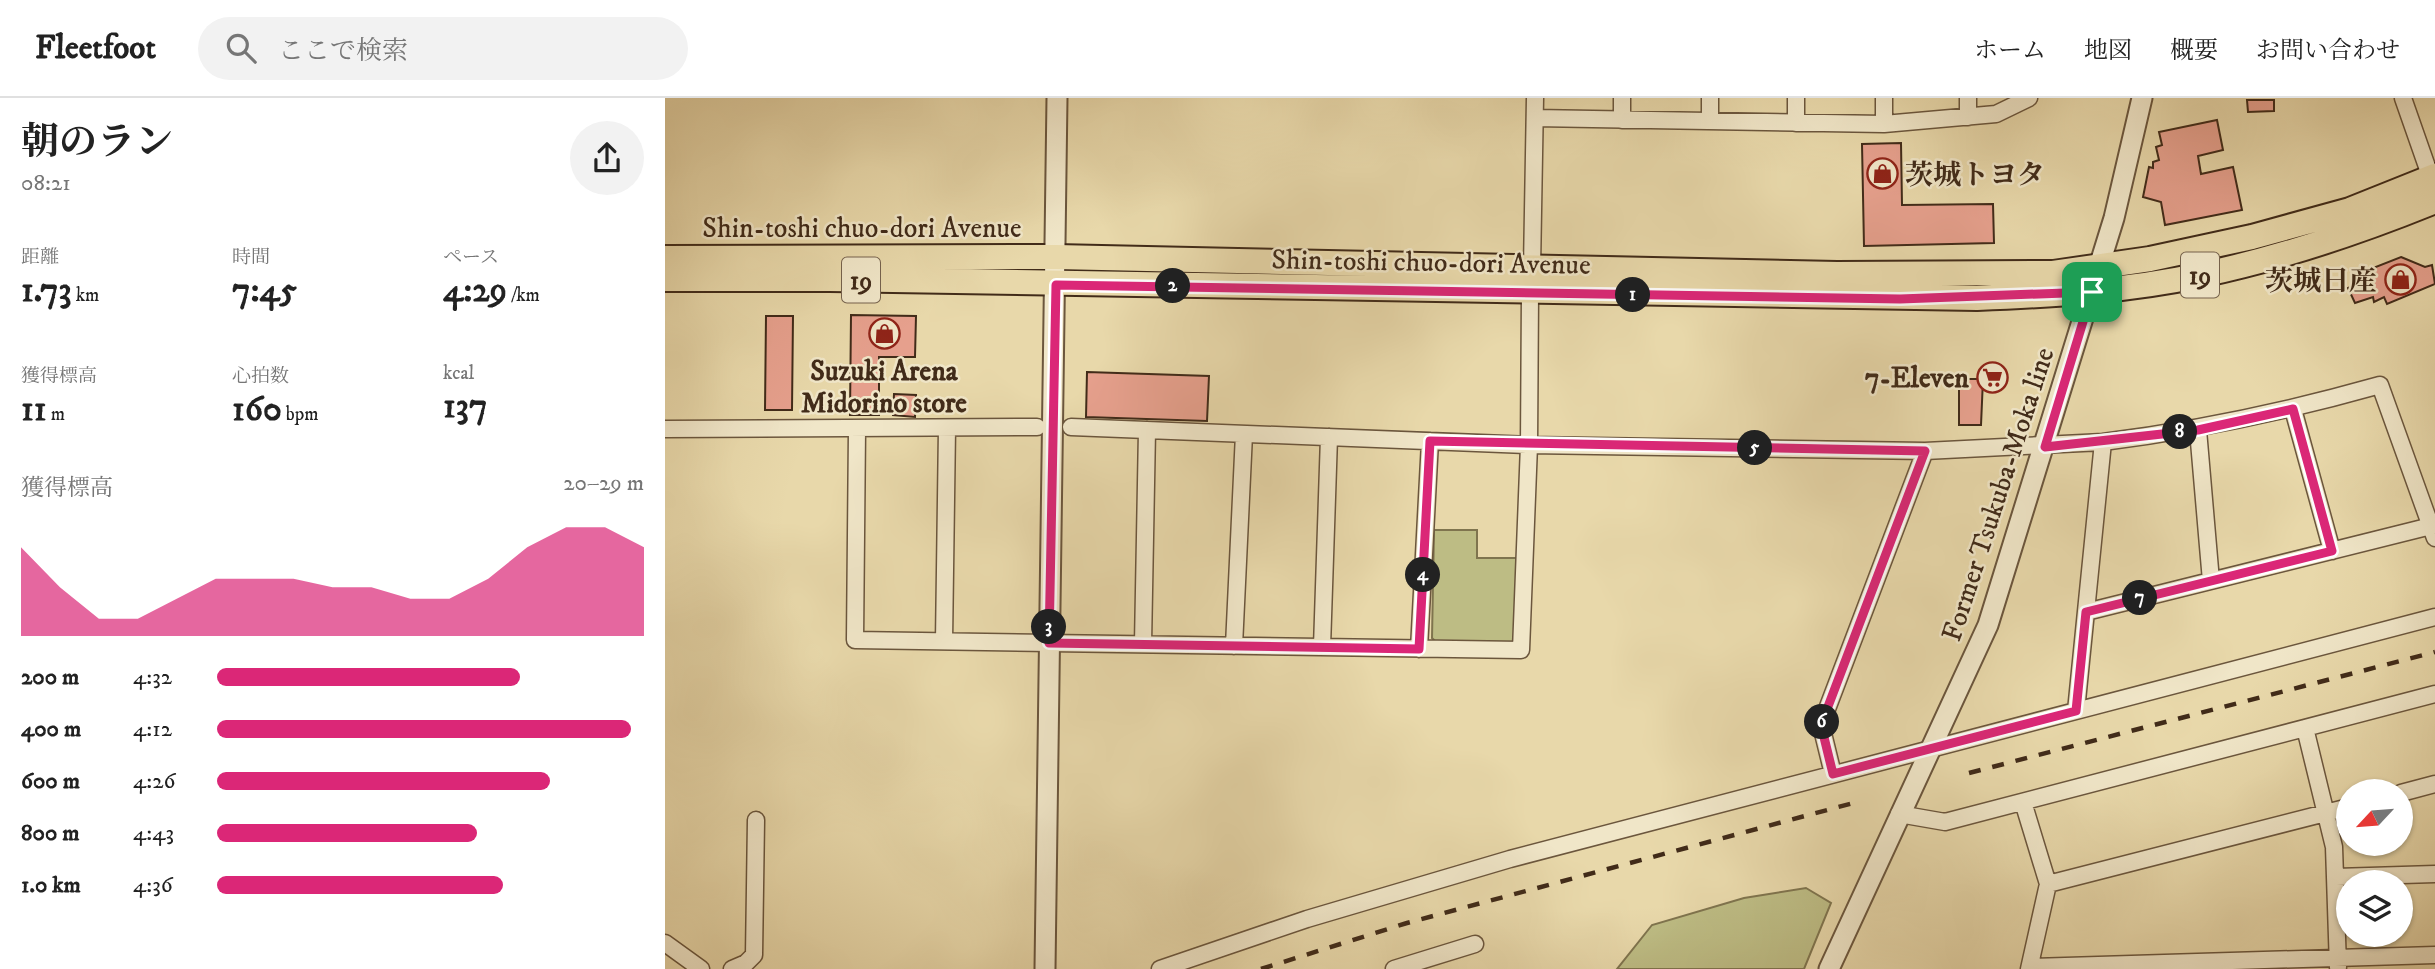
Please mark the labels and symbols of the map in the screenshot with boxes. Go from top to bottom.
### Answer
shop icon: 茨城トヨタ [1865,157,1899,191]
place label: 茨城トヨタ [1905,158,2045,193]
street label: Shin-toshi chuo-dori Avenue [702,211,1022,246]
street label: Shin-toshi chuo-dori Avenue [1271,242,1591,283]
road number: 19 [2181,252,2219,298]
road number: 19 [842,258,880,302]
pin [2062,262,2122,322]
shop icon: 茨城日産 [2383,263,2417,297]
place label: 茨城日産 [2265,264,2377,299]
pin: 2 [1155,268,1191,304]
pin: 1 [1615,278,1651,312]
shop icon: Suzuki Arena Midorino store [867,316,901,350]
street label: Former Tsukuba-Moka line [1934,343,2062,646]
place label: Suzuki Arena Midorino store [801,354,967,421]
supermarket icon: 7-Eleven [1975,360,2009,394]
place label: 7-Eleven [1865,361,1969,396]
pin: 8 [2163,414,2197,450]
pin: 5 [1737,430,1773,466]
pin: 4 [1405,558,1441,592]
pin: 7 [2123,580,2157,616]
pin: 3 [1031,610,1067,644]
pin: 6 [1805,704,1839,740]
north arrow [2336,779,2413,856]

